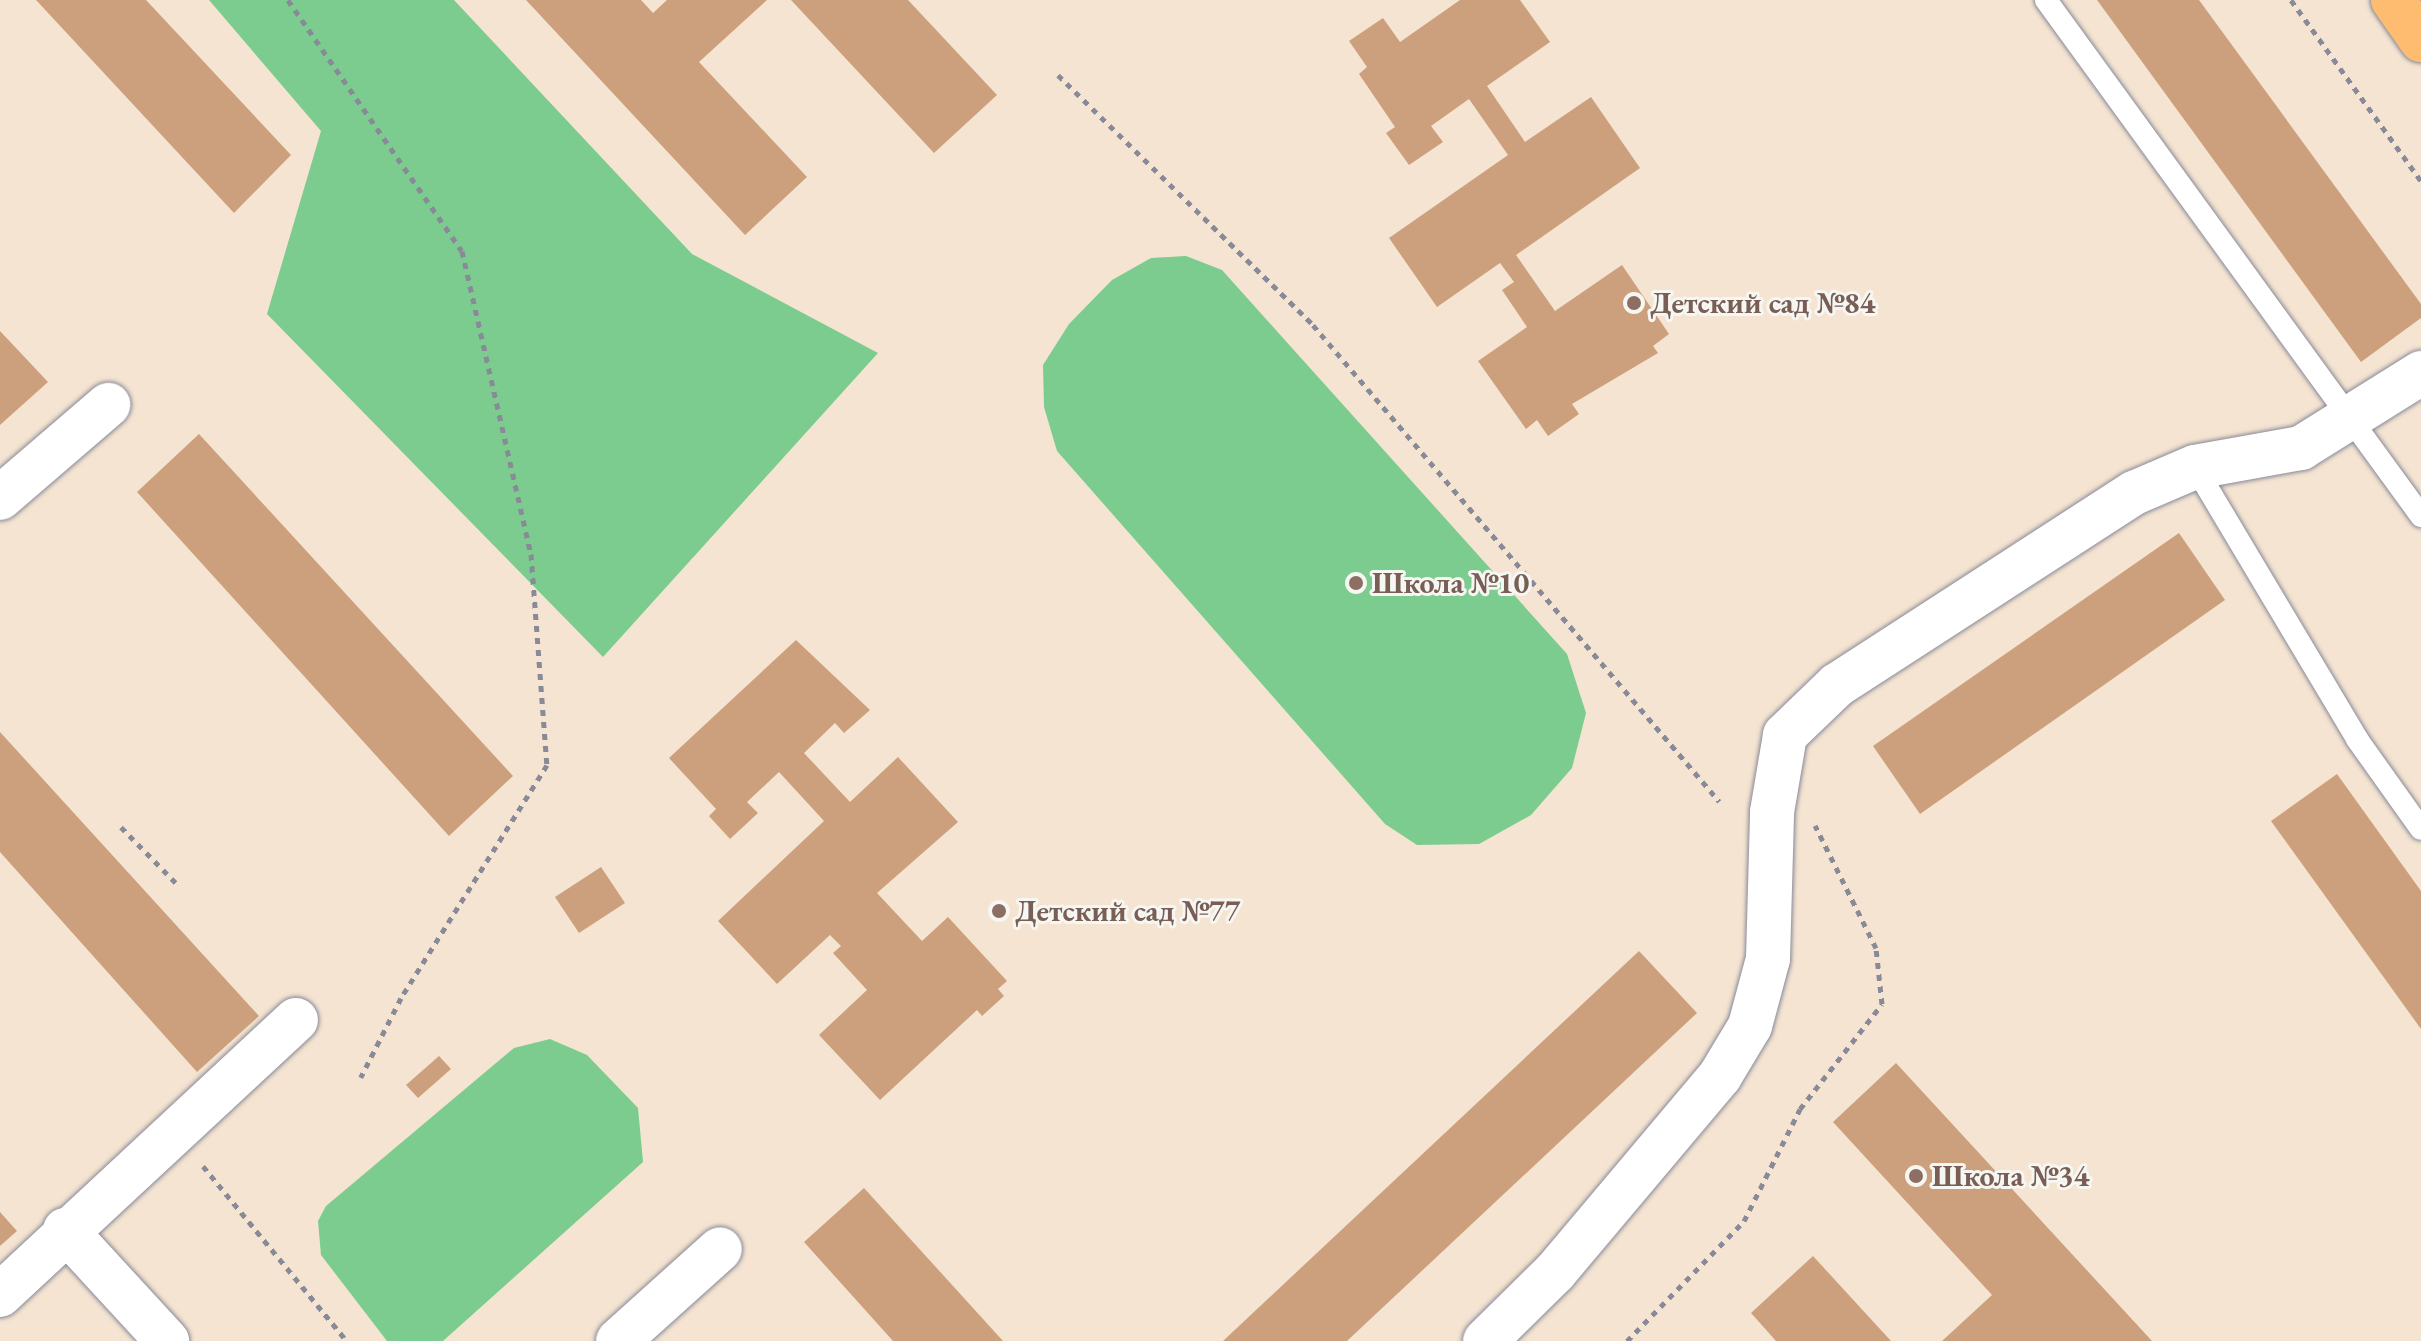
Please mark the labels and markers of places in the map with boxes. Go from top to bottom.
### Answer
place label: Детский сад №84 [1650,285,1875,321]
marker: Детский сад №84 [1625,294,1643,312]
place label: Школа №10 [1372,565,1529,601]
marker: Школа №10 [1347,574,1365,592]
place label: Детский сад №77 [1015,893,1240,929]
marker: Детский сад №77 [990,902,1008,920]
place label: Школа №34 [1932,1158,2089,1194]
marker: Школа №34 [1907,1167,1925,1185]

